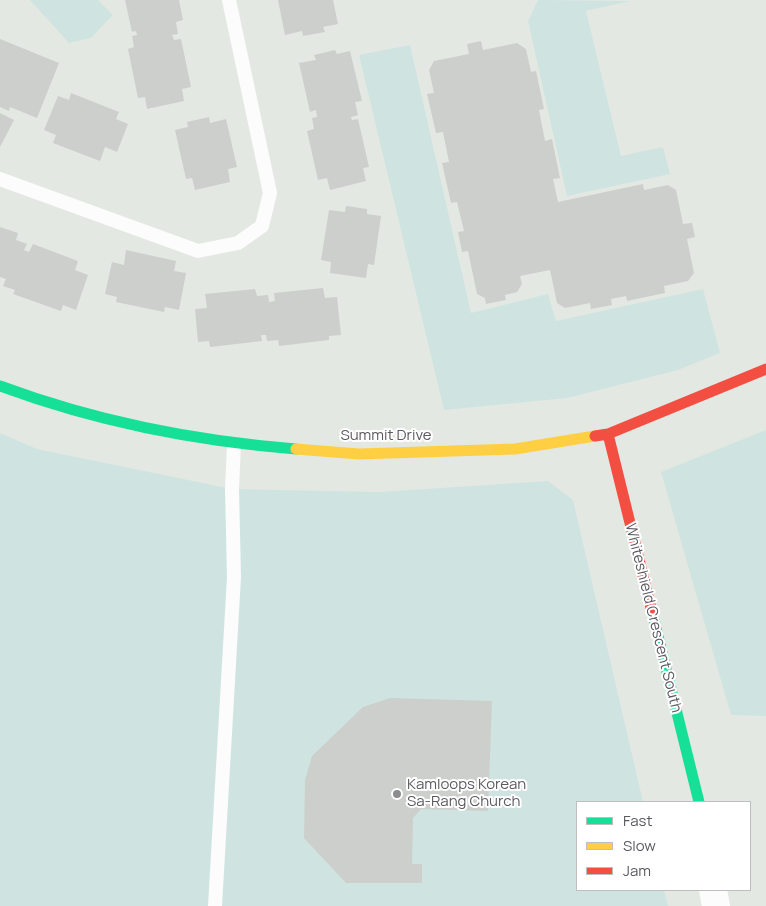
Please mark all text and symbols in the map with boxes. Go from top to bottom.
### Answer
street label: Summit Drive [340,427,432,445]
street label: Whiteshield Crescent South [621,521,685,715]
place label: Kamloops Korean Sa-Rang Church [407,776,526,811]
marker: Kamloops Korean Sa-Rang Church [391,788,403,800]
legend [576,801,751,891]
text: Fast [623,810,652,831]
text: Slow [623,835,656,856]
text: Jam [623,860,651,881]

